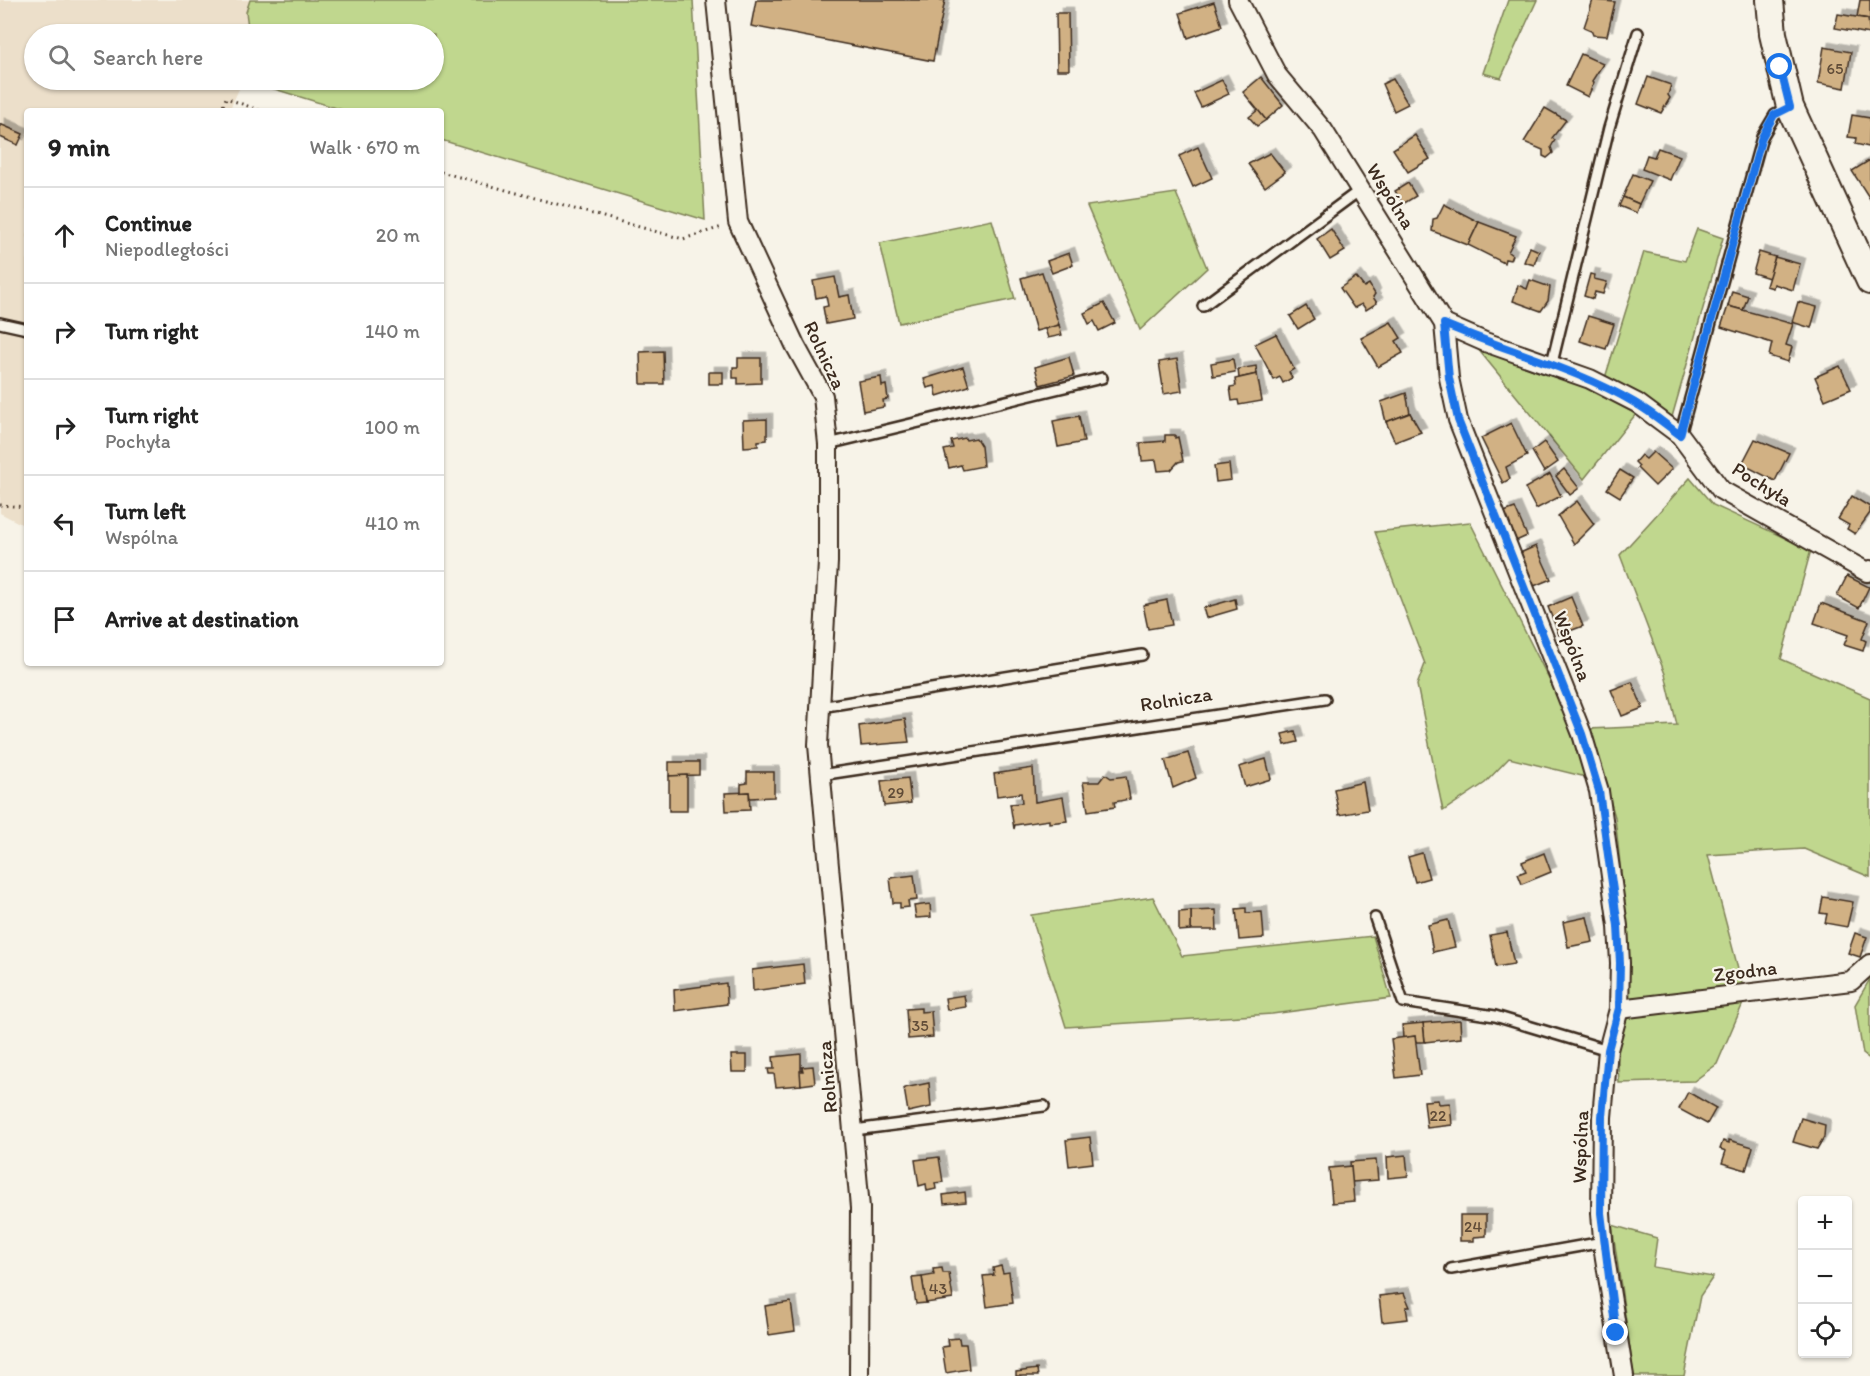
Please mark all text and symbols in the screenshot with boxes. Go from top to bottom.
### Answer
search box [24,24,444,90]
icon: search [45,41,78,74]
text: Search here [93,44,203,71]
route start [1766,53,1792,79]
house number: 65 [1827,59,1843,78]
text: 9 min [48,131,110,163]
text: Walk · 670 m [309,135,420,159]
street label: Wspólna [1361,159,1421,234]
text: Continue [105,210,192,237]
icon: ahead [48,219,81,252]
text: 20 m [376,223,420,247]
text: Niepodległości [105,237,229,261]
icon: right [48,315,81,348]
street label: Rolnicza [799,317,851,394]
text: Turn right [105,318,199,345]
text: 140 m [365,319,420,343]
text: Turn right [105,402,199,429]
icon: right [48,411,81,444]
text: 100 m [365,415,420,439]
text: Pochyła [105,429,171,453]
street label: Pochyła [1728,456,1796,512]
text: Turn left [105,498,186,525]
icon: left [48,507,81,540]
text: 410 m [365,511,420,535]
text: Wspólna [105,525,178,549]
icon: arrive [48,603,81,636]
text: Arrive at destination [105,606,299,633]
street label: Wspólna [1549,608,1598,685]
street label: Rolnicza [1138,681,1214,717]
house number: 29 [888,783,904,802]
street label: Zgodna [1712,955,1778,987]
house number: 35 [911,1016,929,1035]
street label: Rolnicza [812,1039,842,1114]
house number: 22 [1430,1106,1447,1125]
street label: Wspólna [1567,1109,1593,1184]
map controls [1798,1196,1852,1358]
button: + [1798,1196,1852,1250]
house number: 24 [1464,1217,1482,1236]
button: − [1798,1250,1852,1304]
house number: 43 [929,1279,947,1298]
button: locate [1798,1304,1852,1358]
route end [1602,1319,1628,1345]

